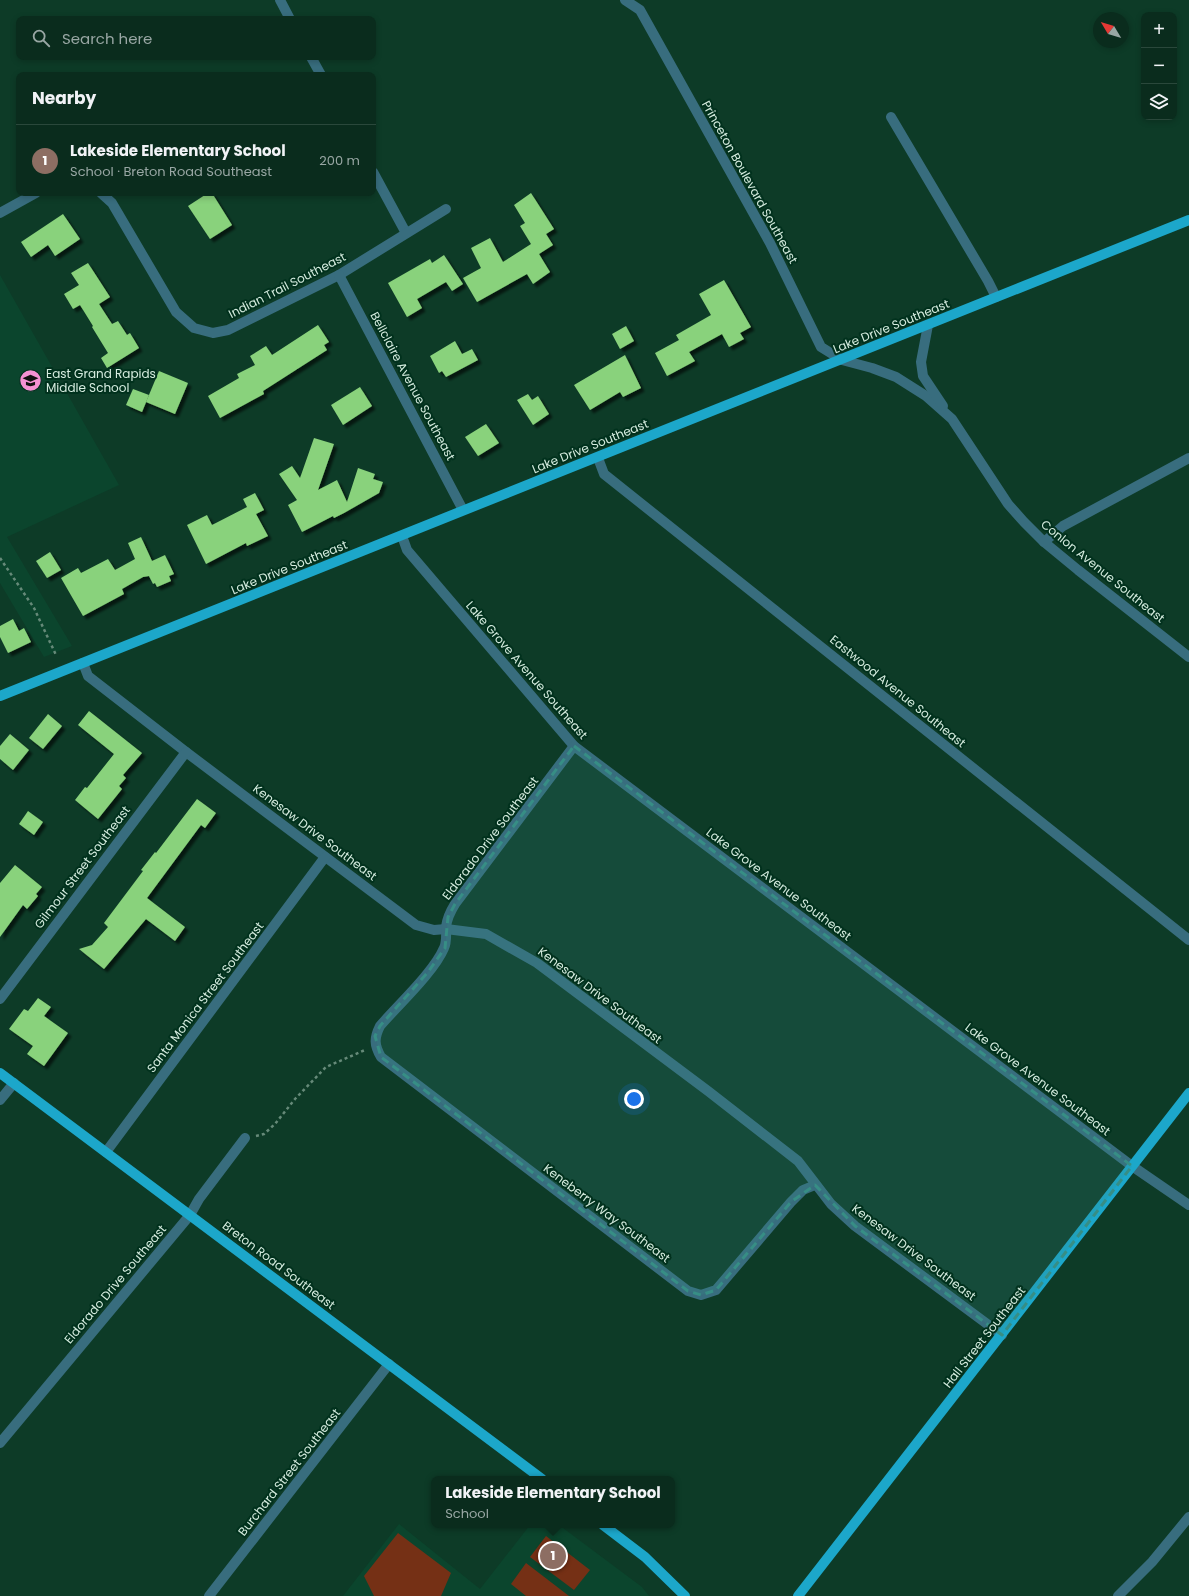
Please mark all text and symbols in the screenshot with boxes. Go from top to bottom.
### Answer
north arrow [1093,12,1129,48]
map controls [1141,12,1177,120]
button: + [1141,12,1177,48]
search box [16,16,376,60]
icon: search [30,27,52,49]
text: Search here [62,28,152,49]
button: − [1141,48,1177,84]
button: layers [1141,84,1177,120]
text: Nearby [32,86,96,110]
street label: Princeton Boulevard Southeast [698,97,802,267]
text: Lakeside Elementary School [70,140,286,161]
text: 1 [43,151,47,170]
text: 200 m [319,151,360,170]
text: School · Breton Road Southeast [70,162,272,181]
street label: Indian Trail Southeast [225,248,349,322]
street label: Lake Drive Southeast [830,295,952,357]
street label: Bellclaire Avenue Southeast [367,309,459,463]
place label: East Grand Rapids Middle School [46,365,156,396]
school or university icon: East Grand Rapids Middle School [17,367,43,393]
street label: Lake Drive Southeast [529,415,651,477]
street label: Conlon Avenue Southeast [1037,516,1169,626]
street label: Lake Drive Southeast [228,536,350,598]
street label: Lake Grove Avenue Southeast [462,597,592,743]
street label: Eastwood Avenue Southeast [826,631,970,751]
street label: Eldorado Drive Southeast [438,773,542,903]
street label: Kenesaw Drive Southeast [250,780,380,884]
street label: Gilmour Street Southeast [30,802,134,932]
street label: Lake Grove Avenue Southeast [703,824,855,944]
street label: Santa Monica Street Southeast [143,918,267,1076]
street label: Kenesaw Drive Southeast [535,943,665,1047]
street label: Lake Grove Avenue Southeast [962,1019,1114,1139]
your location [624,1089,644,1109]
street label: Keneberry Way Southeast [540,1160,674,1266]
street label: Kenesaw Drive Southeast [849,1200,979,1304]
street label: Breton Road Southeast [219,1217,339,1313]
street label: Eldorado Drive Southeast [60,1221,170,1347]
street label: Hall Street Southeast [939,1283,1029,1391]
street label: Burchard Street Southeast [234,1405,344,1539]
popup [431,1476,675,1528]
text: Lakeside Elementary School [445,1482,661,1503]
text: School [445,1504,489,1523]
pin: 1 [540,1541,566,1571]

